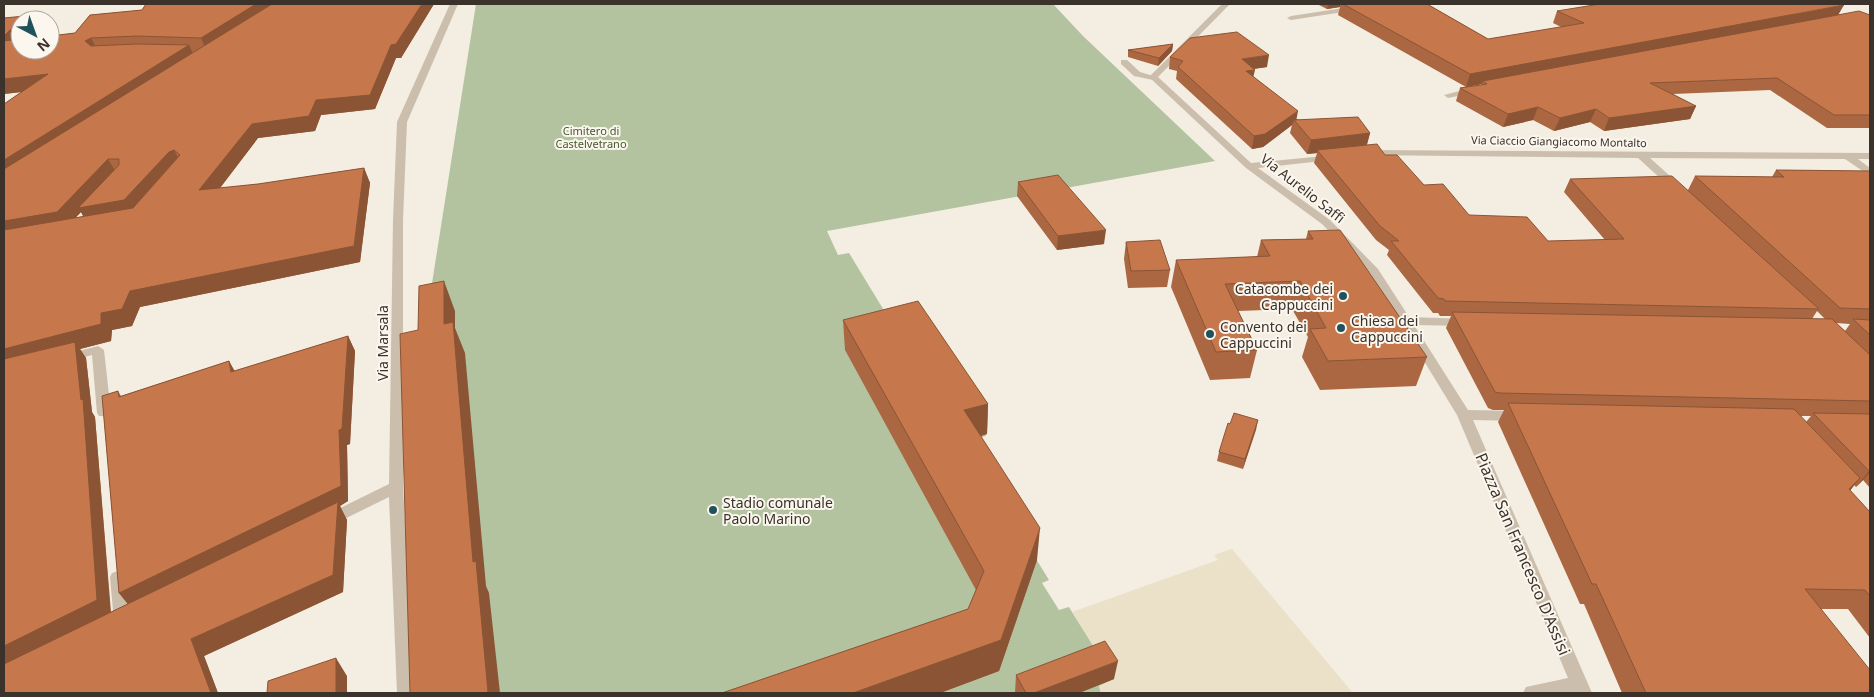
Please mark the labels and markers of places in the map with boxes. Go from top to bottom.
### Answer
place label: Catacombe dei Cappuccini [1235,279,1333,314]
marker: Catacombe dei Cappuccini [1337,290,1349,302]
place label: Chiesa dei Cappuccini [1351,311,1423,346]
place label: Convento dei Cappuccini [1220,317,1307,352]
marker: Chiesa dei Cappuccini [1335,322,1347,334]
marker: Convento dei Cappuccini [1204,328,1216,340]
place label: Stadio comunale Paolo Marino [723,493,833,528]
marker: Stadio comunale Paolo Marino [707,504,719,516]

